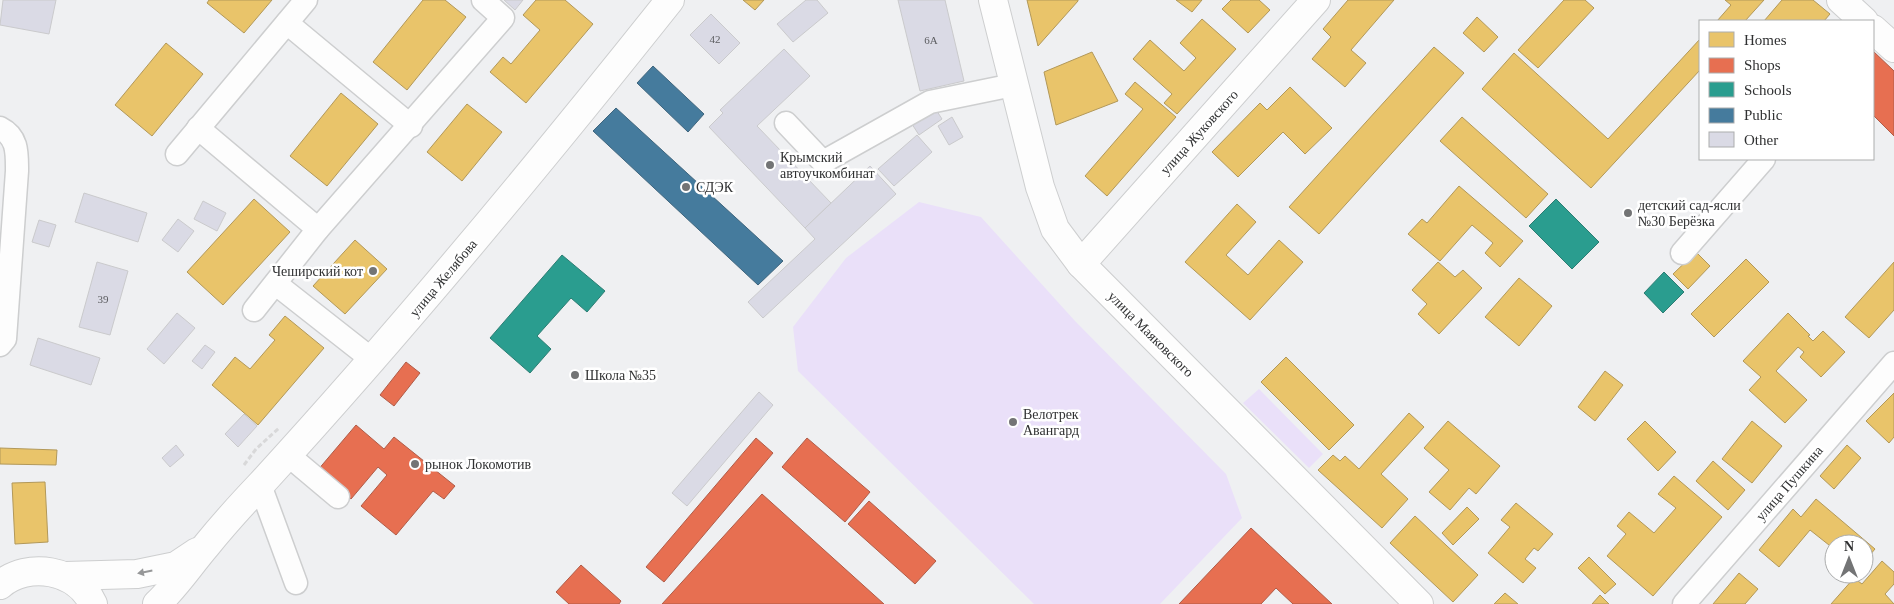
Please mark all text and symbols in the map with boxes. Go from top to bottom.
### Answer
legend [1699,20,1874,160]
text: Homes [1744,32,1787,48]
house number: 42 [710,33,721,45]
house number: 6А [924,34,938,46]
text: Shops [1744,57,1781,73]
text: Schools [1744,82,1792,98]
street label: улица Жуковского [1158,87,1241,178]
text: Public [1744,107,1783,123]
text: Other [1744,132,1778,148]
place label: Крымский автоучкомбинат [780,150,875,181]
marker: Крымский автоучкомбинат [764,159,776,171]
place label: СДЭК [696,180,734,195]
marker: СДЭК [680,181,692,193]
place label: детский сад-ясли №30 Берёзка [1638,198,1741,229]
marker: детский сад-ясли №30 Берёзка [1622,207,1634,219]
street label: улица Желябова [407,236,481,320]
place label: Чеширский кот [272,264,363,279]
marker: Чеширский кот [367,265,379,277]
street label: улица Маяковского [1105,289,1196,380]
house number: 39 [98,293,109,305]
place label: Школа №35 [585,368,656,383]
marker: Школа №35 [569,369,581,381]
place label: Велотрек Авангард [1023,407,1079,438]
marker: Велотрек Авангард [1007,416,1019,428]
street label: улица Пушкина [1753,442,1826,524]
place label: рынок Локомотив [425,457,531,472]
marker: рынок Локомотив [409,458,421,470]
north arrow [1824,534,1874,584]
text: N [1844,539,1854,554]
one-way arrow [136,569,152,577]

